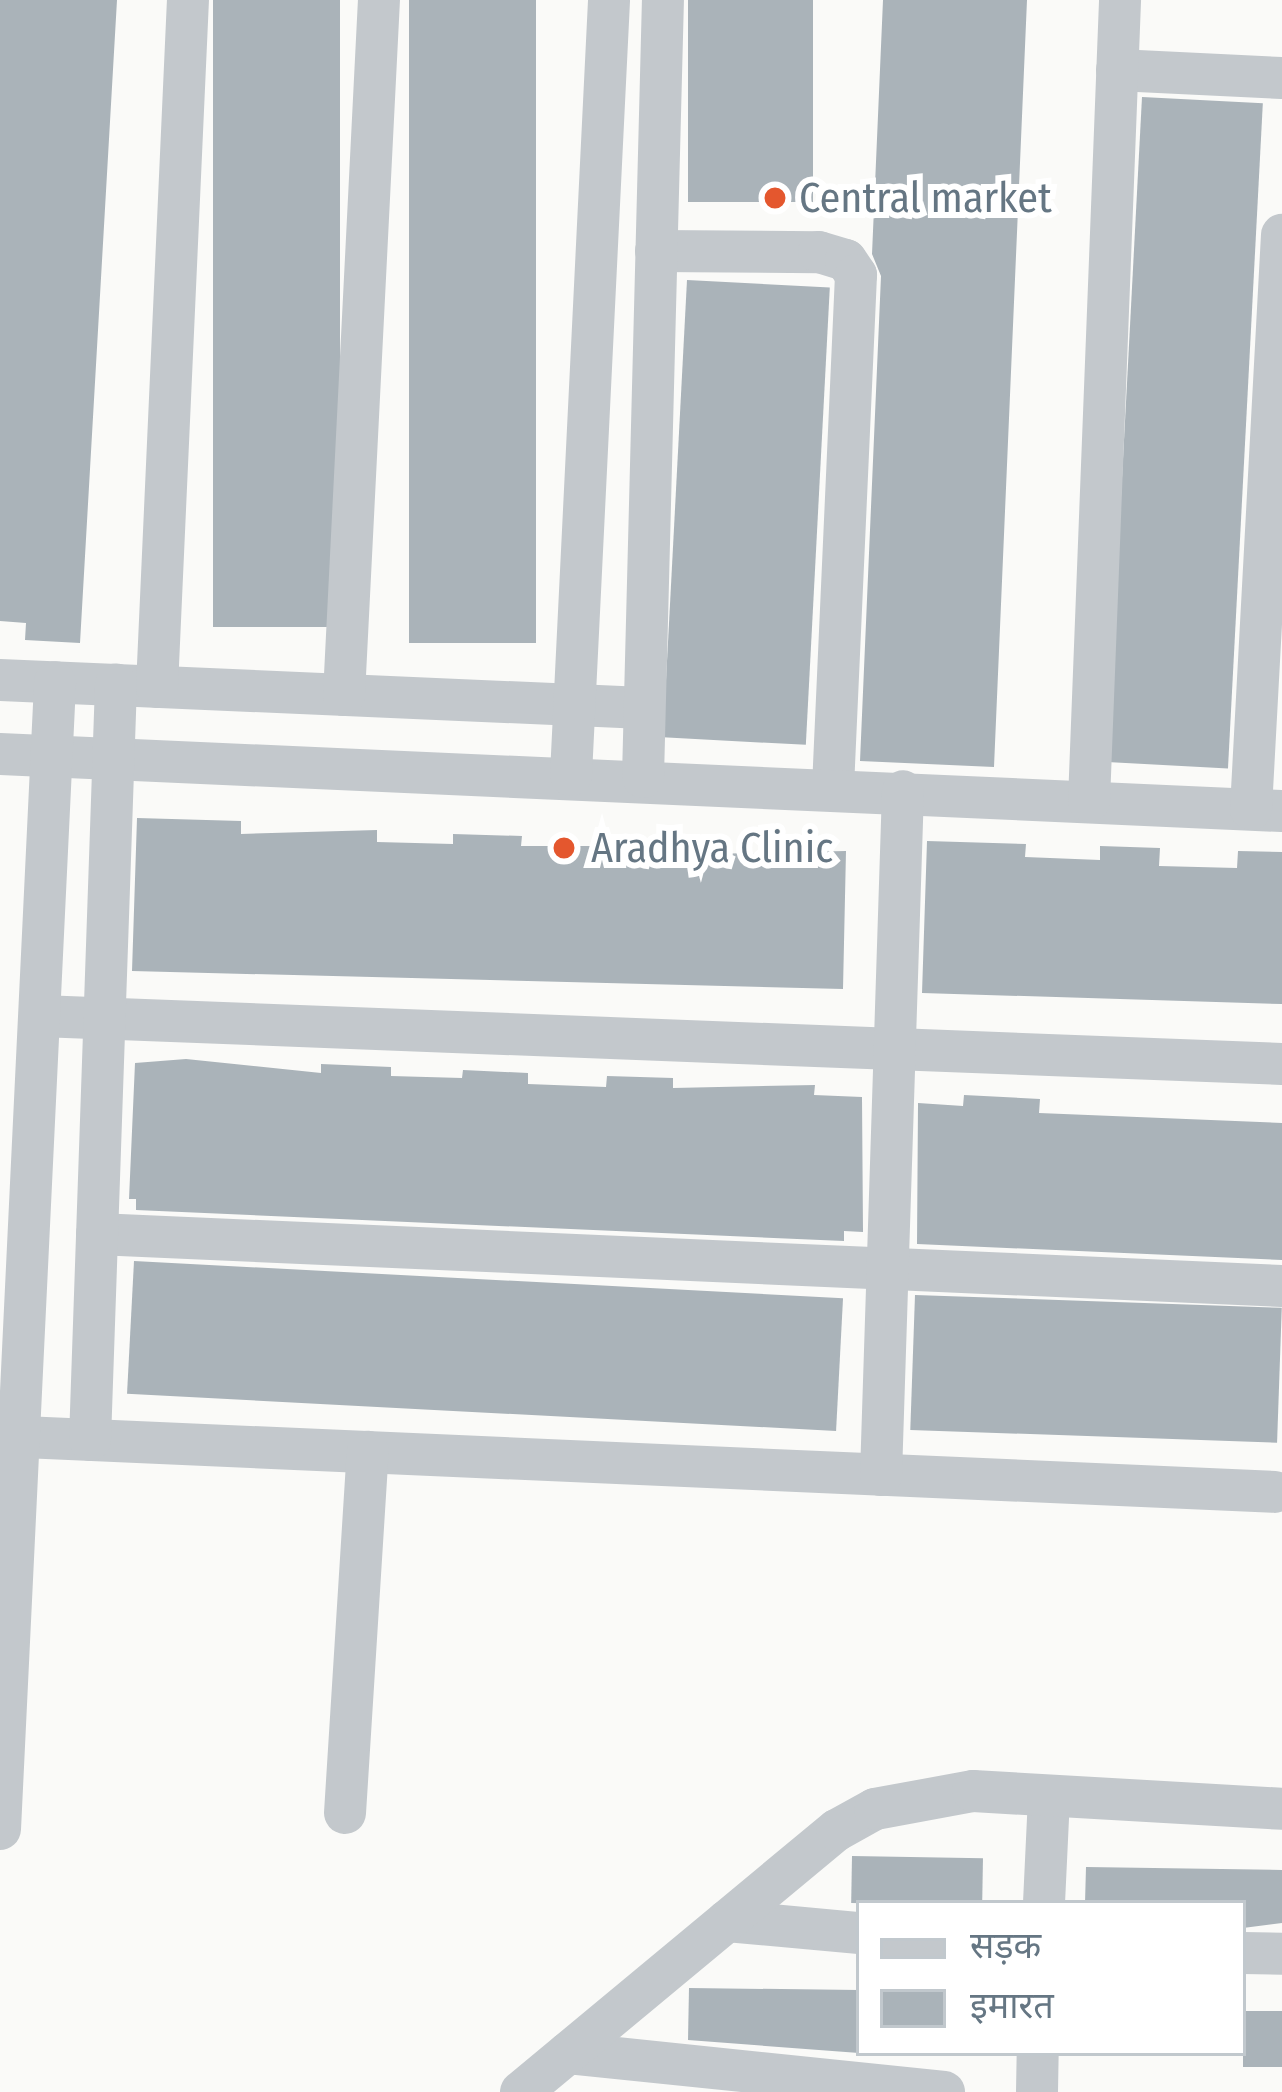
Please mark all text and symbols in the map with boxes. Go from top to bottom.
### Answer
place label: Central market [799,173,1052,223]
marker: Central market [762,185,788,211]
place label: Aradhya Clinic [591,823,833,873]
marker: Aradhya Clinic [548,832,580,864]
legend [856,1900,1246,2056]
text: सड़क [970,1924,1041,1968]
text: इमारत [970,1984,1054,2028]

